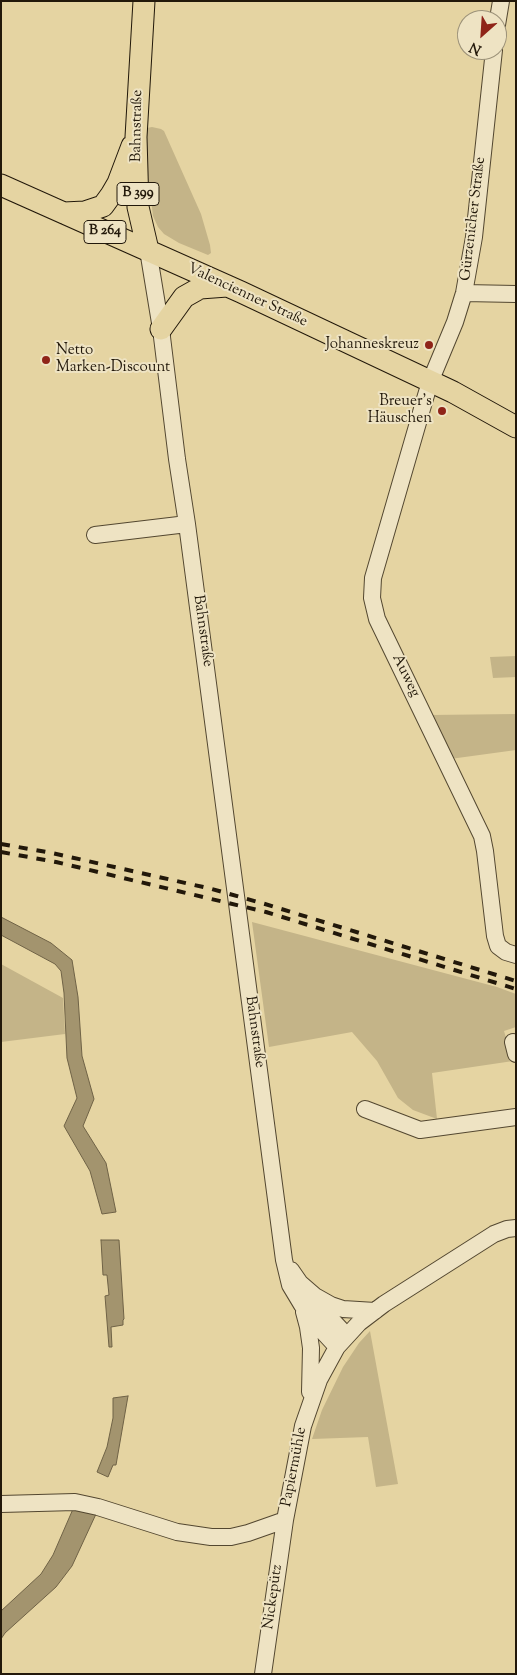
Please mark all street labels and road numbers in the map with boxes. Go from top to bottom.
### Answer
street label: Bahnstraße [128,90,148,162]
street label: Gürzenicher Straße [457,156,491,282]
road number: B 399 [117,182,159,205]
road number: B 264 [84,220,126,243]
street label: Valencienner Straße [184,260,310,332]
street label: Bahnstraße [188,594,216,668]
street label: Auweg [387,652,423,700]
street label: Bahnstraße [240,995,268,1069]
street label: Papiermühle [278,1426,312,1508]
street label: Nickepütz [261,1563,287,1631]

